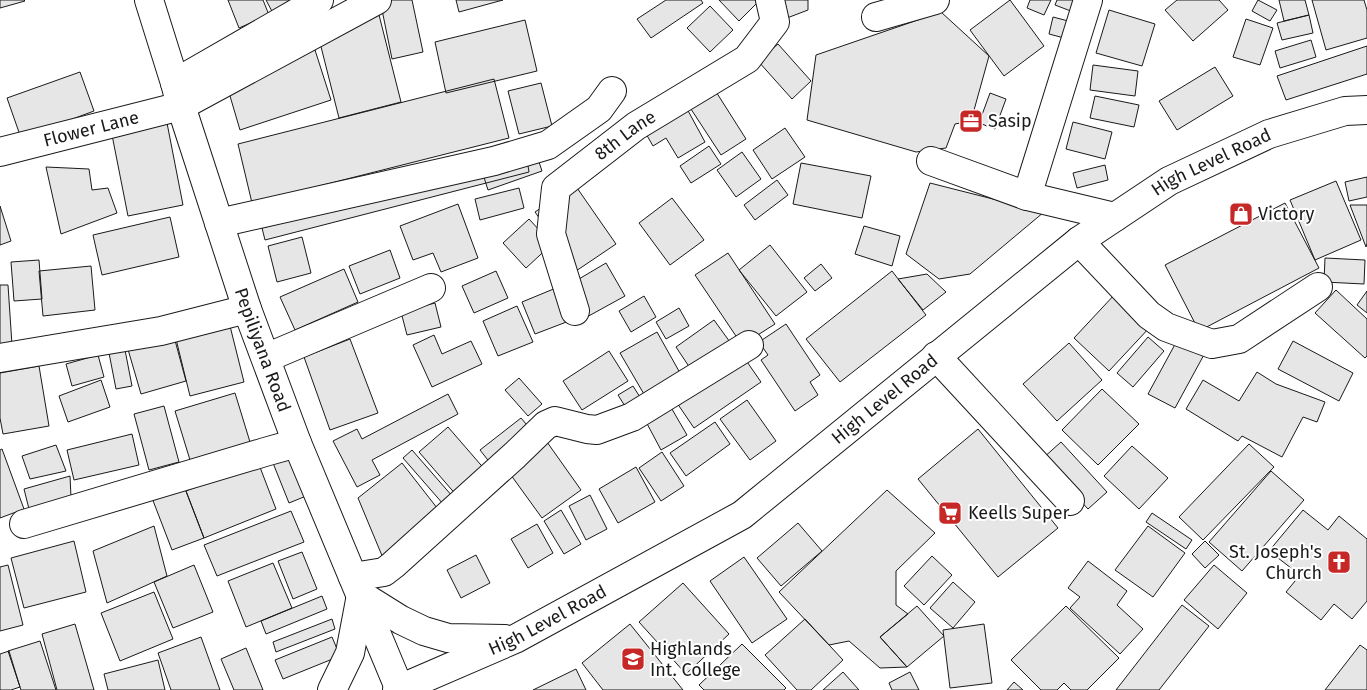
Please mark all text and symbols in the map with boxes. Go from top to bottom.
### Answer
street label: Flower Lane [41,106,141,152]
street label: 8th Lane [590,106,660,165]
office icon: Sasip [958,108,984,134]
place label: Sasip [988,110,1032,132]
street label: High Level Road [1147,124,1275,201]
shop icon: Victory [1228,201,1254,227]
place label: Victory [1258,203,1314,225]
street label: Pepiliyana Road [230,285,296,415]
street label: High Level Road [827,349,942,449]
supermarket icon: Keells Super [937,500,963,526]
place label: Keells Super [968,502,1069,524]
place label: St. Joseph's Church [1229,541,1322,584]
church icon: St. Joseph's Church [1326,549,1352,575]
street label: High Level Road [485,580,610,660]
place label: Highlands Int. College [650,638,741,681]
school or university icon: Highlands Int. College [620,646,646,672]

